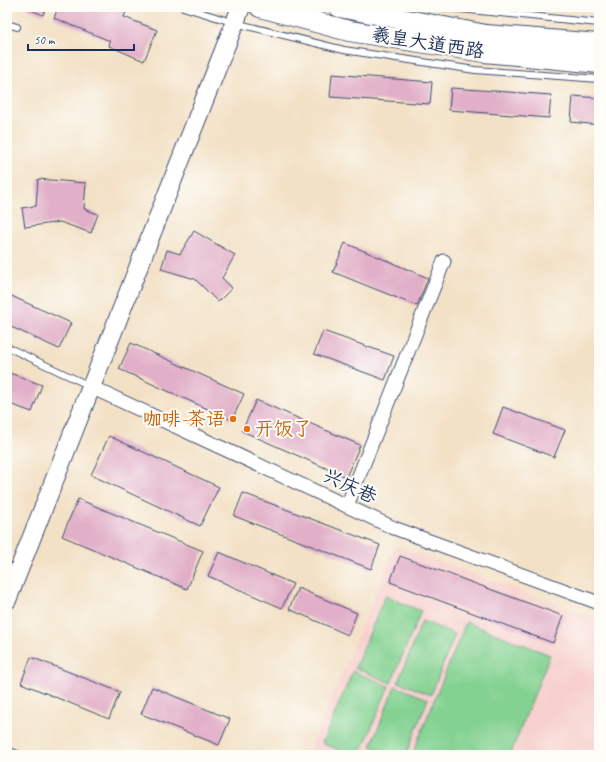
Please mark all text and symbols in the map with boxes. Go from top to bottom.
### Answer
street label: 羲皇大道西路 [370,22,486,64]
scale bar [28,26,134,52]
text: 50 m [34,32,56,48]
place label: 咖啡-茶语 [143,407,225,431]
marker: 咖啡-茶语 [228,414,238,424]
place label: 开饭了 [255,417,312,441]
marker: 开饭了 [242,424,252,434]
street label: 兴庆巷 [319,463,381,509]

